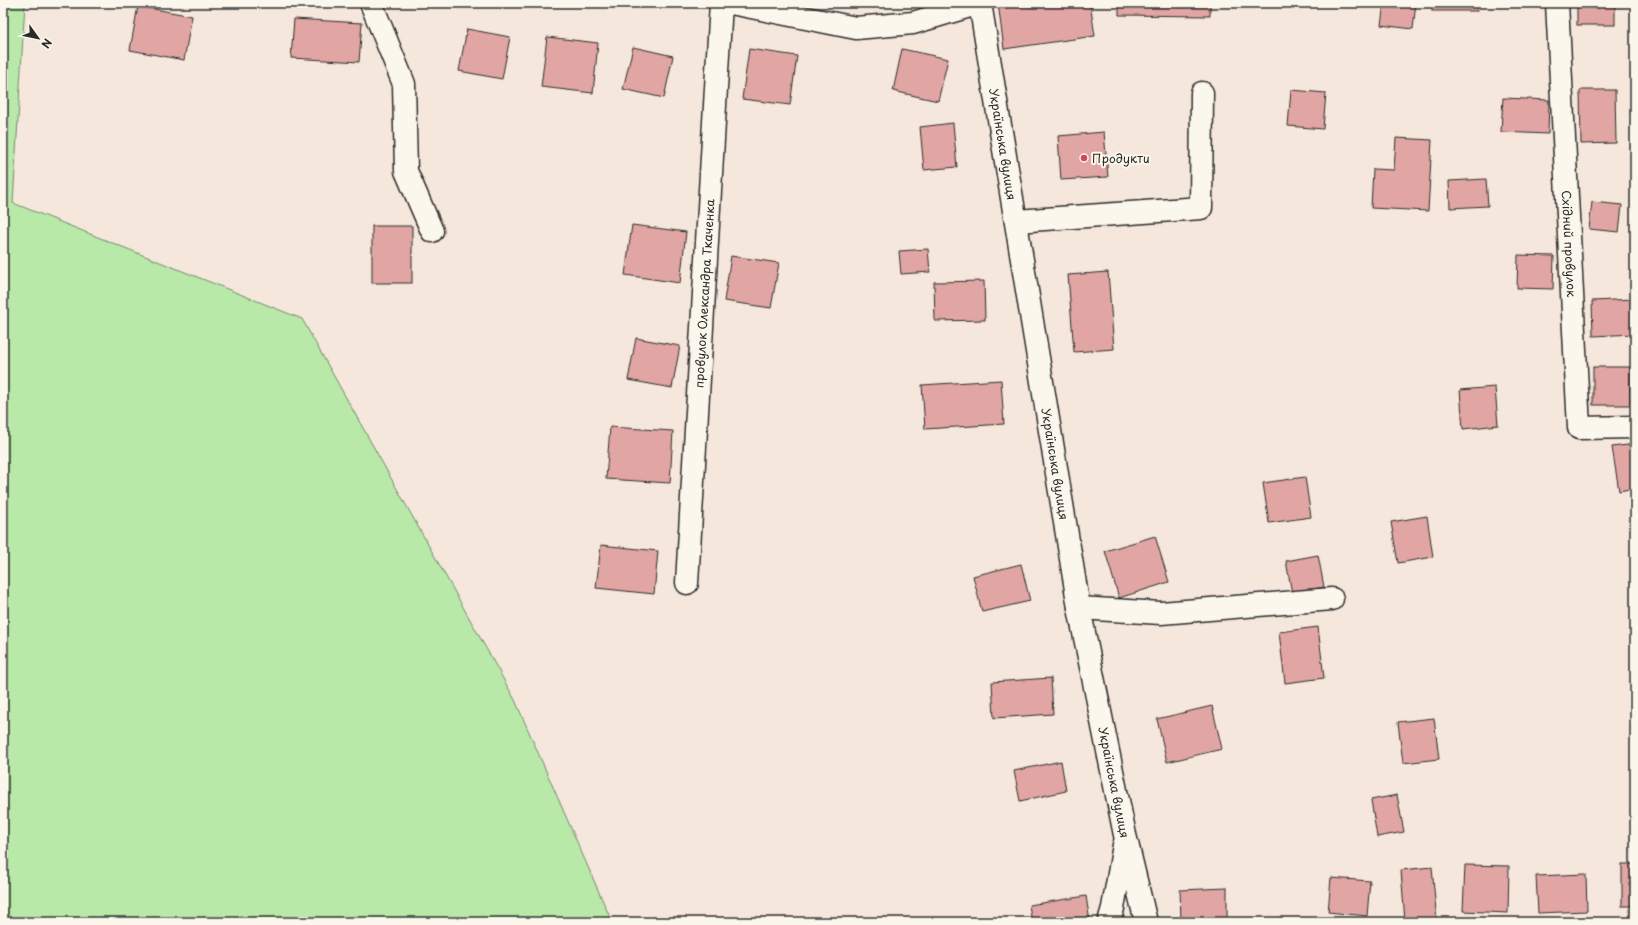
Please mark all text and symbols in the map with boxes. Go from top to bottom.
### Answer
north arrow [18,18,58,58]
text: N [37,35,56,52]
street label: Українська вулиця [985,87,1021,201]
place label: Продукти [1092,149,1150,167]
marker: Продукти [1079,153,1089,163]
street label: Східний провулок [1558,190,1581,298]
street label: провулок Олександра Ткаченка [689,198,719,389]
street label: Українська вулиця [1037,407,1073,521]
street label: Українська вулиця [1094,725,1134,840]

